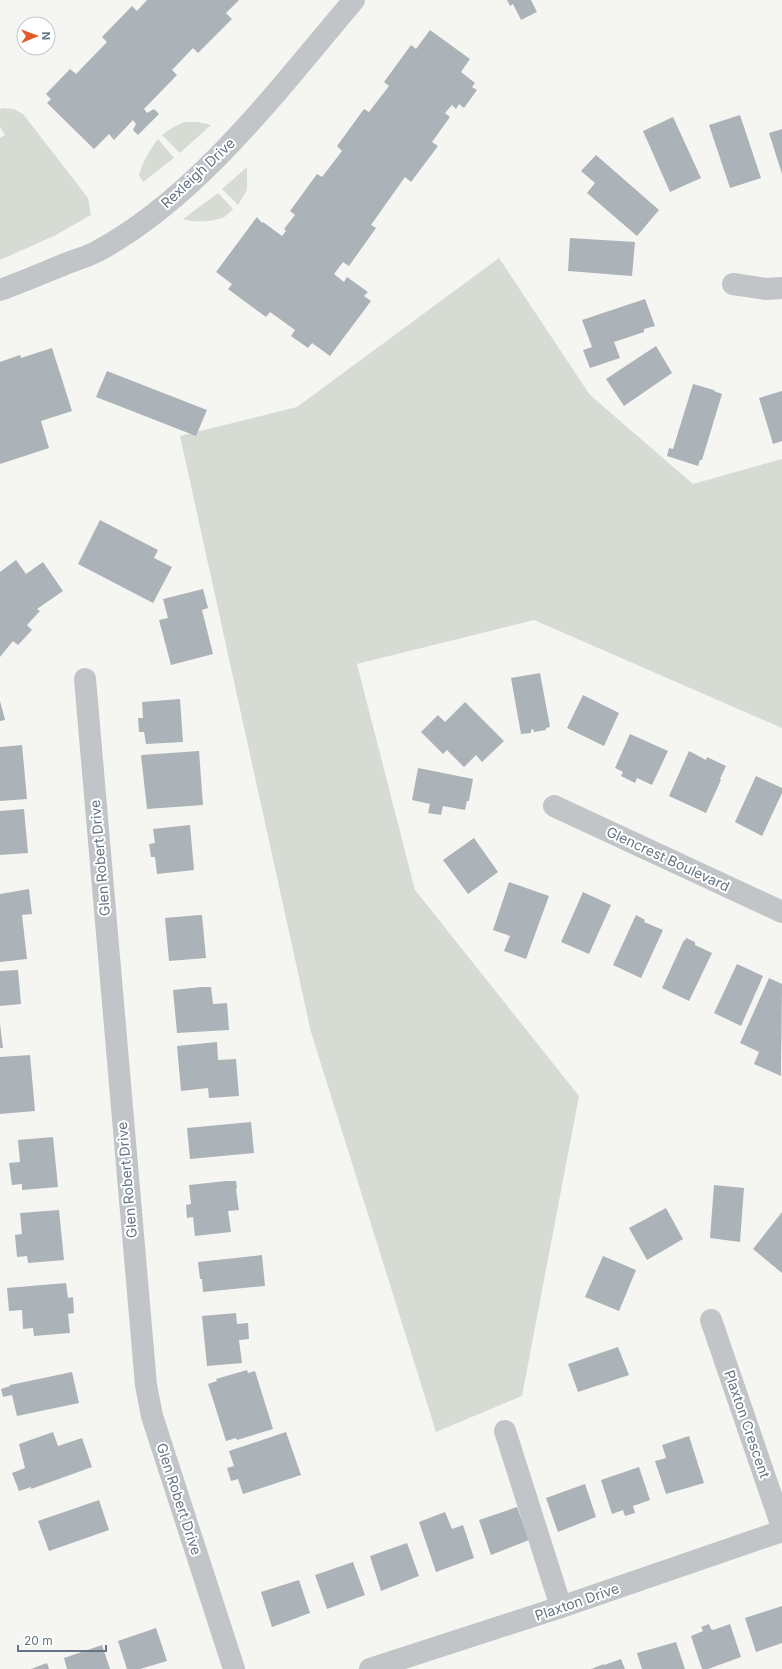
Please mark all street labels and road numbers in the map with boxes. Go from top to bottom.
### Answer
street label: Rexleigh Drive [157,134,238,211]
street label: Glen Robert Drive [86,799,113,917]
street label: Glencrest Boulevard [604,823,732,895]
street label: Glen Robert Drive [113,1121,140,1239]
street label: Plaxton Crescent [721,1368,774,1480]
street label: Glen Robert Drive [153,1441,206,1557]
street label: Plaxton Drive [533,1579,621,1624]

